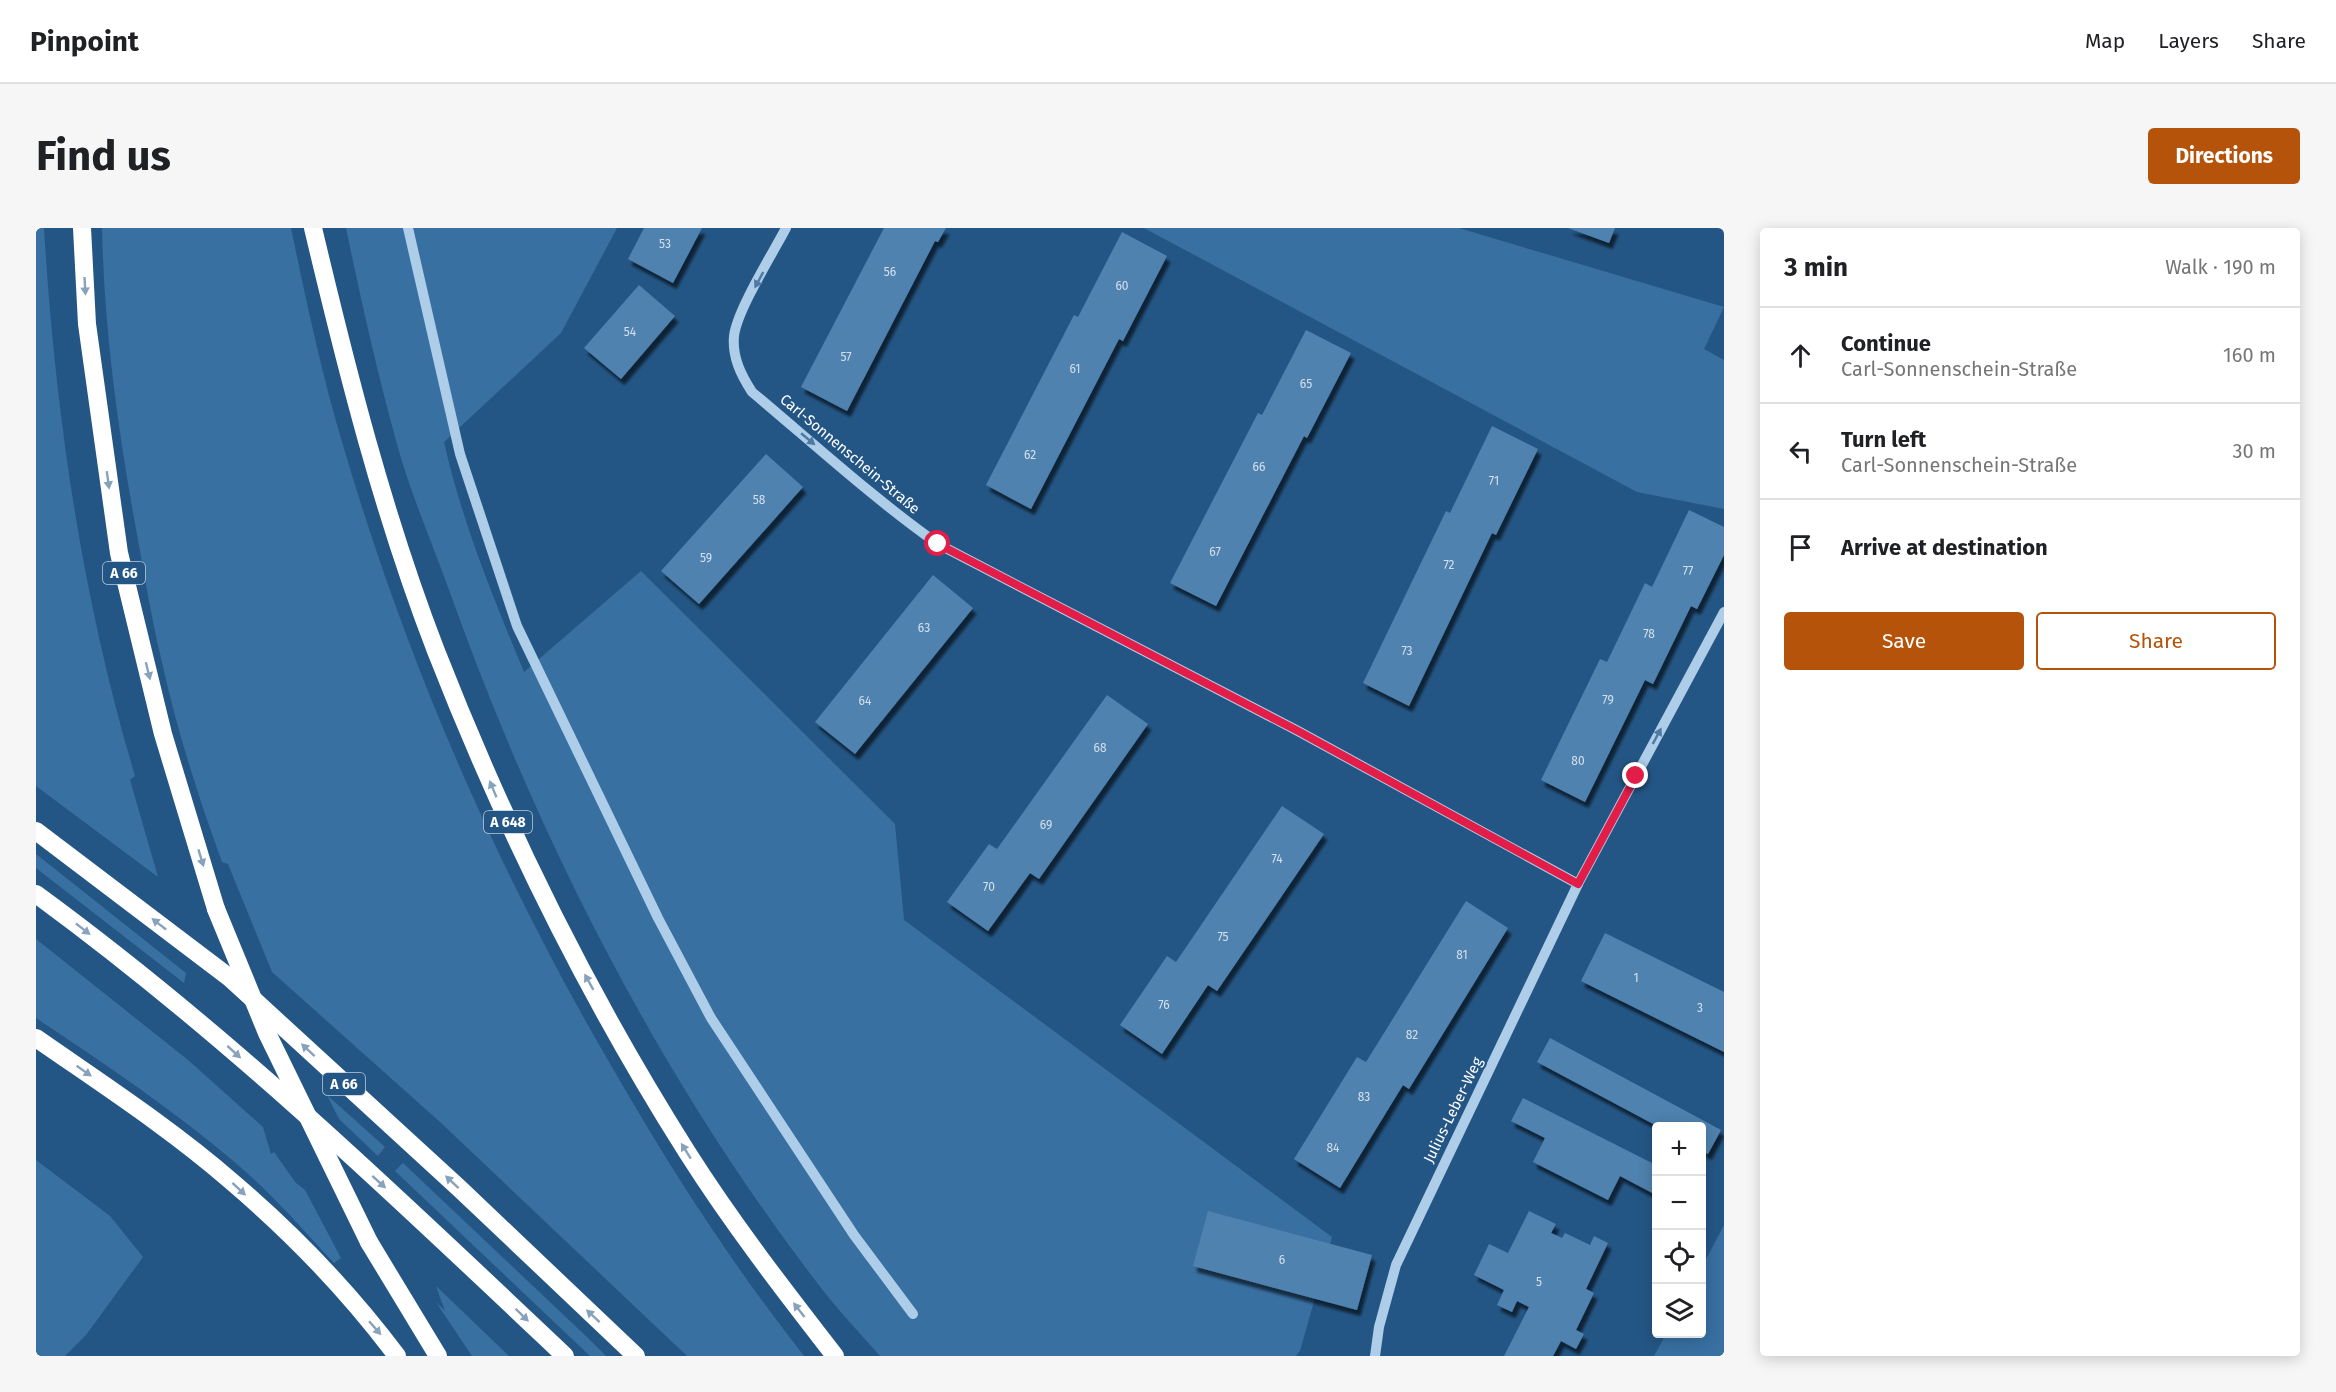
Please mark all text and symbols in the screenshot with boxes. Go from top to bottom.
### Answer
text: Pinpoint [30,25,139,58]
text: Map [2085,28,2125,54]
text: Layers [2158,28,2219,54]
text: Share [2252,28,2306,54]
button: Directions [2148,128,2300,184]
text: Find us [36,131,171,181]
house number: 53 [659,237,671,251]
text: 3 min [1784,252,1848,283]
text: Walk · 190 m [2165,255,2276,279]
house number: 56 [884,265,896,279]
one-way arrow [754,272,764,289]
one-way arrow [80,277,90,296]
house number: 60 [1115,279,1129,293]
house number: 54 [624,325,637,339]
text: Continue [1841,330,1931,357]
icon: ahead [1784,339,1817,372]
text: 160 m [2223,343,2276,367]
house number: 57 [840,350,852,364]
text: Carl-Sonnenschein-Straße [1841,357,2077,381]
house number: 61 [1069,362,1081,376]
house number: 65 [1300,377,1312,391]
street label: Carl-Sonnenschein-Straße [776,390,924,518]
text: Turn left [1841,426,1926,453]
one-way arrow [800,432,815,445]
icon: left [1784,435,1817,468]
text: 30 m [2232,439,2276,463]
house number: 62 [1024,448,1036,462]
text: Carl-Sonnenschein-Straße [1841,453,2077,477]
house number: 66 [1253,460,1265,474]
one-way arrow [104,470,113,489]
house number: 71 [1489,474,1499,488]
house number: 58 [753,493,766,507]
route start [924,530,950,556]
icon: arrive [1784,531,1817,564]
text: Arrive at destination [1841,534,2048,561]
house number: 67 [1209,545,1221,559]
house number: 59 [700,551,712,565]
house number: 72 [1443,558,1455,572]
road number: A 66 [103,562,145,584]
house number: 77 [1683,564,1693,578]
button: Save [1784,612,2024,670]
button: Share [2036,612,2276,670]
house number: 63 [918,621,930,635]
house number: 78 [1643,627,1655,641]
house number: 73 [1401,644,1413,658]
one-way arrow [143,661,153,680]
house number: 79 [1602,693,1614,707]
house number: 64 [859,694,872,708]
one-way arrow [1652,727,1662,744]
house number: 68 [1093,741,1107,755]
house number: 80 [1571,754,1585,768]
route end [1622,762,1648,788]
one-way arrow [488,779,498,797]
road number: A 648 [484,811,532,833]
house number: 69 [1040,818,1052,832]
one-way arrow [197,849,206,867]
house number: 74 [1271,852,1283,866]
house number: 70 [983,880,995,894]
one-way arrow [152,918,168,930]
one-way arrow [75,923,90,935]
house number: 75 [1217,930,1229,944]
house number: 81 [1456,948,1468,962]
house number: 1 [1633,971,1639,985]
one-way arrow [584,973,594,990]
house number: 76 [1158,998,1170,1012]
house number: 3 [1697,1001,1703,1015]
house number: 82 [1406,1028,1418,1042]
one-way arrow [301,1044,316,1057]
one-way arrow [226,1045,241,1058]
street label: Julius-Leber-Weg [1420,1054,1486,1166]
one-way arrow [76,1065,92,1076]
road number: A 66 [323,1073,365,1095]
house number: 83 [1358,1090,1370,1104]
map controls [1652,1122,1706,1338]
button: + [1652,1122,1706,1176]
house number: 84 [1327,1141,1340,1155]
one-way arrow [681,1143,692,1159]
one-way arrow [371,1175,386,1188]
one-way arrow [444,1175,459,1189]
button: − [1652,1176,1706,1230]
one-way arrow [232,1182,247,1196]
button: locate [1652,1230,1706,1284]
house number: 6 [1279,1253,1285,1267]
house number: 5 [1536,1275,1542,1289]
button: layers [1652,1284,1706,1338]
one-way arrow [794,1302,806,1317]
one-way arrow [514,1308,528,1322]
one-way arrow [586,1309,601,1323]
one-way arrow [368,1321,382,1336]

